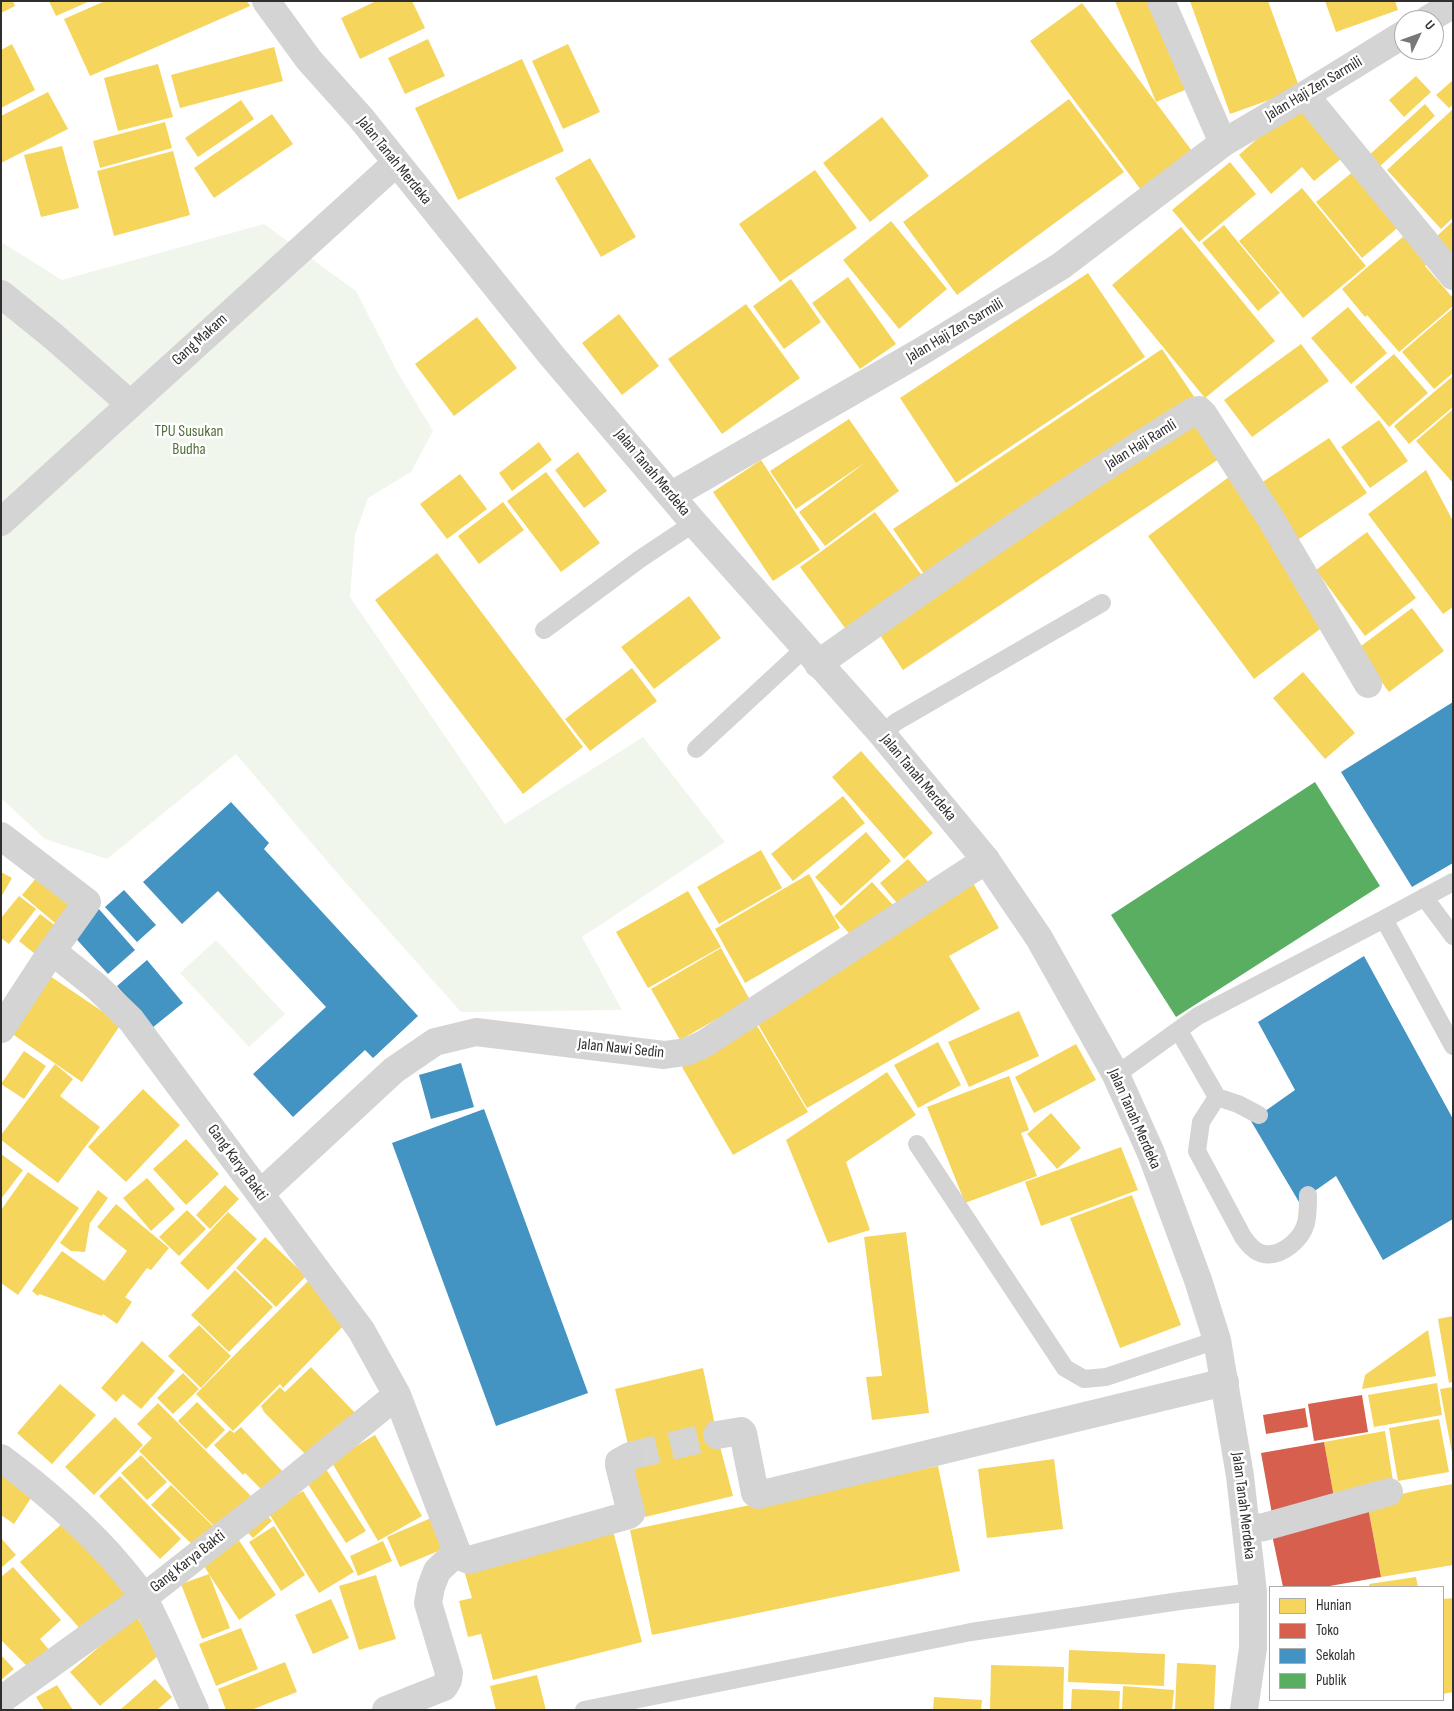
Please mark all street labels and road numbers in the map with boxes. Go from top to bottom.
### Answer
street label: Jalan Haji Zen Sarmili [1262,52,1366,126]
street label: Jalan Tanah Merdeka [353,113,435,209]
street label: Jalan Haji Zen Sarmili [903,294,1007,368]
street label: Gang Makam [168,310,232,370]
street label: Jalan Haji Ramli [1102,416,1180,474]
street label: Jalan Tanah Merdeka [610,426,694,520]
street label: Jalan Tanah Merdeka [876,731,960,825]
street label: Jalan Nawi Sedin [577,1035,665,1063]
street label: Jalan Tanah Merdeka [1103,1066,1165,1172]
street label: Gang Karya Bakti [203,1121,271,1205]
street label: Jalan Tanah Merdeka [1227,1451,1259,1561]
street label: Gang Karya Bakti [147,1527,229,1597]

